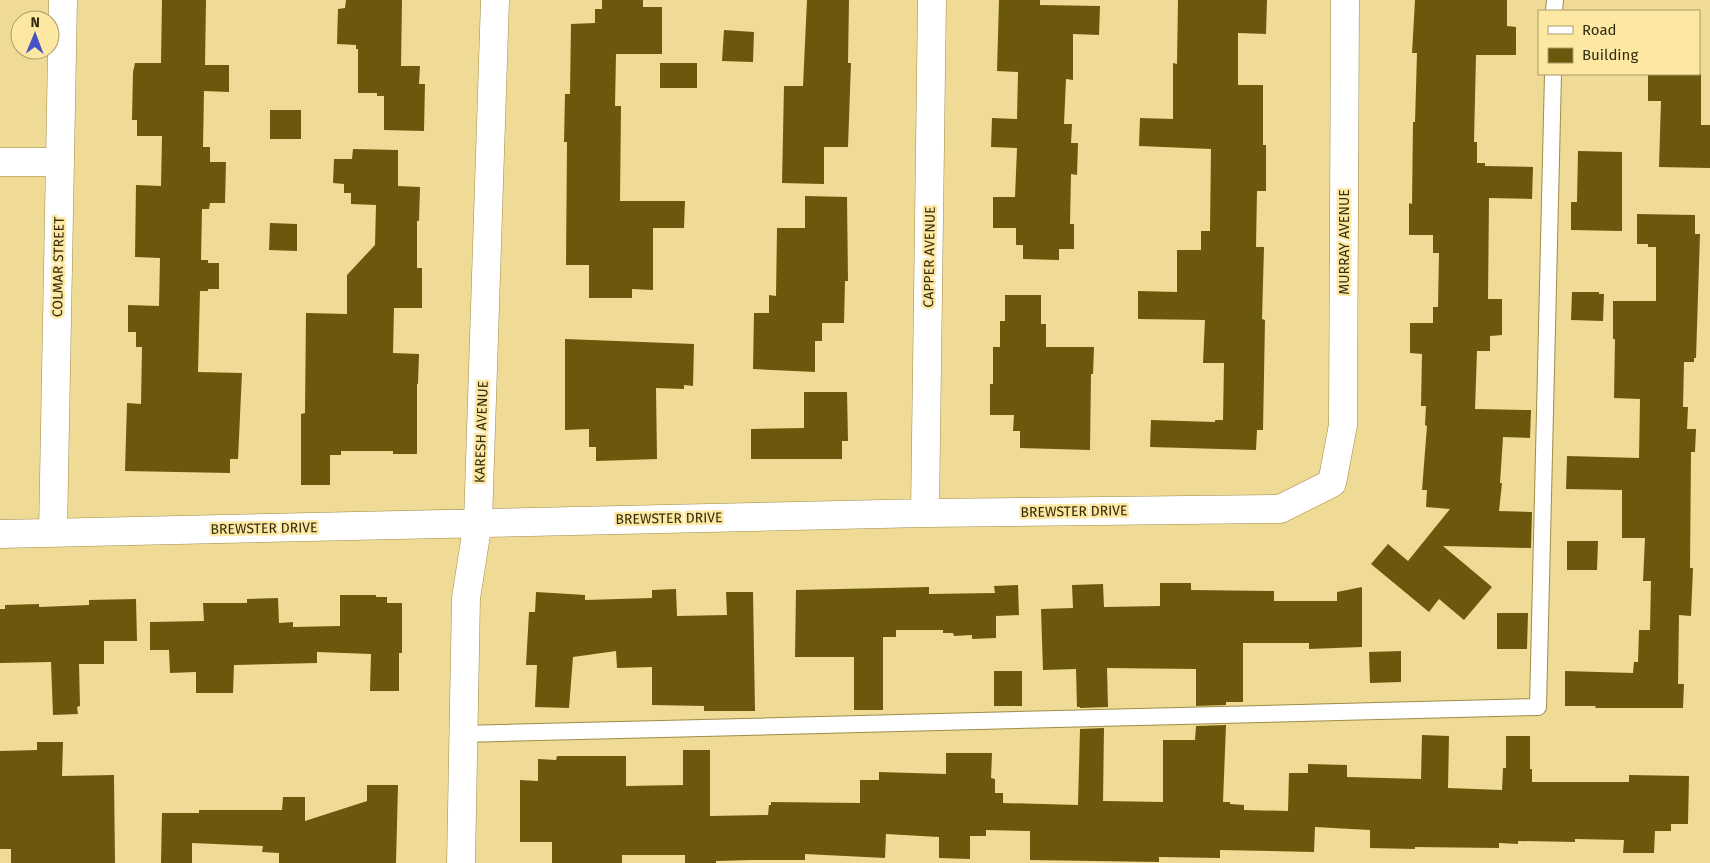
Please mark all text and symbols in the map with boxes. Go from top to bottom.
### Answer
north arrow [10,10,60,60]
legend [1538,10,1700,75]
text: N [30,14,40,31]
text: Road [1582,21,1617,39]
text: Building [1582,46,1638,64]
street label: MURRAY AVENUE [1336,189,1353,295]
street label: CAPPER AVENUE [920,206,939,308]
street label: COLMAR STREET [49,216,68,317]
street label: KARESH AVENUE [471,381,492,483]
street label: BREWSTER DRIVE [1020,502,1128,521]
street label: BREWSTER DRIVE [615,509,723,528]
street label: BREWSTER DRIVE [210,519,318,538]

